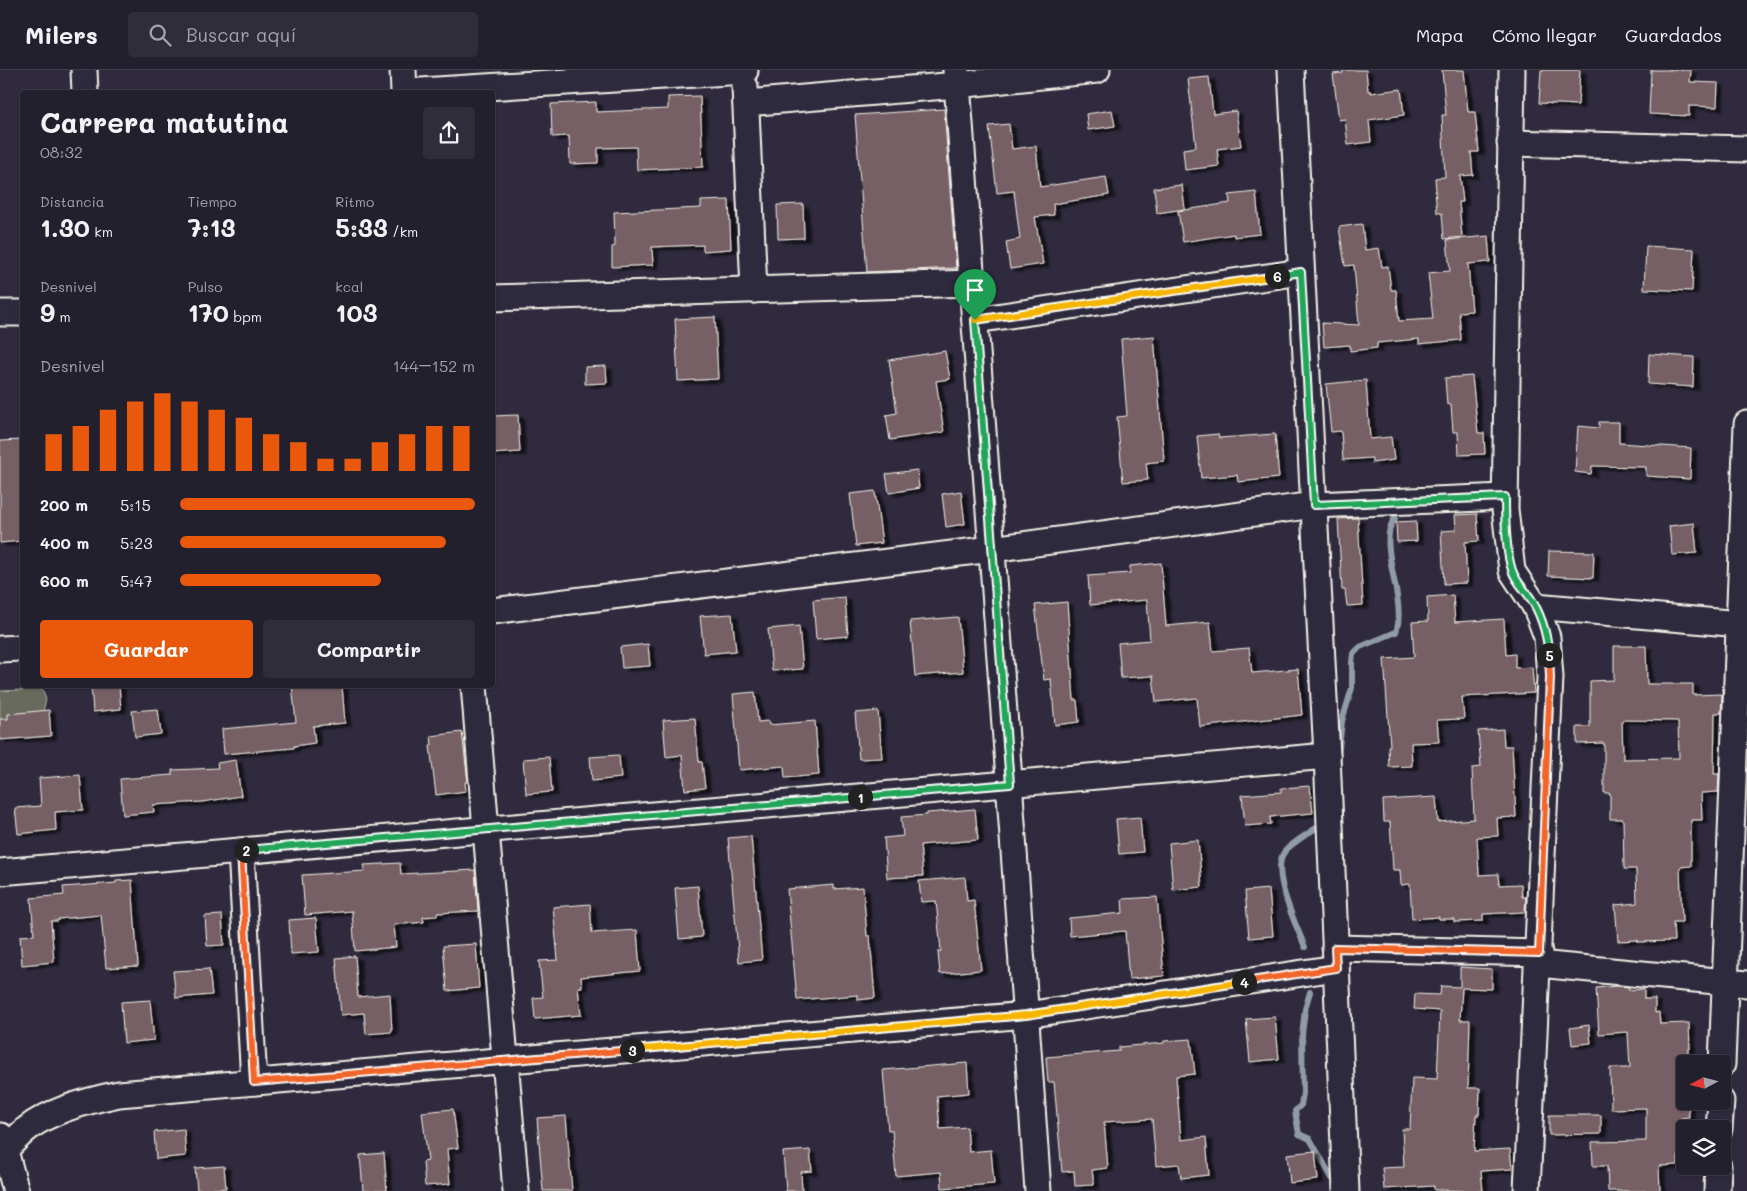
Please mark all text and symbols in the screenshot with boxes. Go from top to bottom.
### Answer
search box [128,12,478,57]
text: Milers [25,19,98,50]
icon: search [146,21,174,49]
text: Buscar aquí [186,22,296,47]
text: Mapa [1416,23,1464,47]
text: Cómo llegar [1492,23,1597,47]
text: Guardados [1625,23,1722,47]
text: Carrera matutina [40,104,289,140]
button: share [423,107,475,159]
text: 08:32 [40,141,83,162]
text: Distancia [40,192,105,211]
text: Tiempo [188,192,237,211]
text: Ritmo [335,192,374,211]
text: 1.30 [40,211,90,243]
text: 7:13 [188,211,236,243]
text: 5:33 [335,211,388,243]
text: km [90,222,113,241]
text: /km [388,222,418,241]
pin: 6 [1264,264,1290,288]
text: 6 [1273,267,1282,286]
pin [954,269,996,320]
icon: arrive [961,276,989,304]
text: Desnivel [40,277,97,296]
text: Pulso [188,277,223,296]
text: kcal [335,277,363,296]
text: 9 [40,296,55,328]
text: 170 [188,296,229,328]
text: 103 [335,296,377,328]
text: m [55,307,71,326]
text: bpm [229,307,262,326]
text: Desnivel [40,355,105,376]
text: 144–152 m [393,355,475,376]
text: 200 m [40,494,88,515]
text: 5:15 [120,494,151,515]
text: 400 m [40,532,89,553]
text: 5:23 [120,532,153,553]
text: 600 m [40,570,89,591]
text: 5:47 [120,570,153,591]
button: Guardar [40,620,253,678]
button: Compartir [263,620,475,678]
pin: 5 [1536,642,1562,668]
text: 5 [1545,646,1554,665]
pin: 1 [848,784,872,810]
text: 1 [857,788,864,807]
pin: 2 [234,838,258,862]
text: 2 [243,841,250,860]
pin: 4 [1232,970,1256,994]
text: 4 [1240,973,1249,992]
pin: 3 [620,1038,644,1062]
text: 3 [628,1041,637,1060]
north arrow [1676,1055,1731,1110]
map controls [1676,1055,1731,1175]
button: layers [1676,1120,1731,1175]

